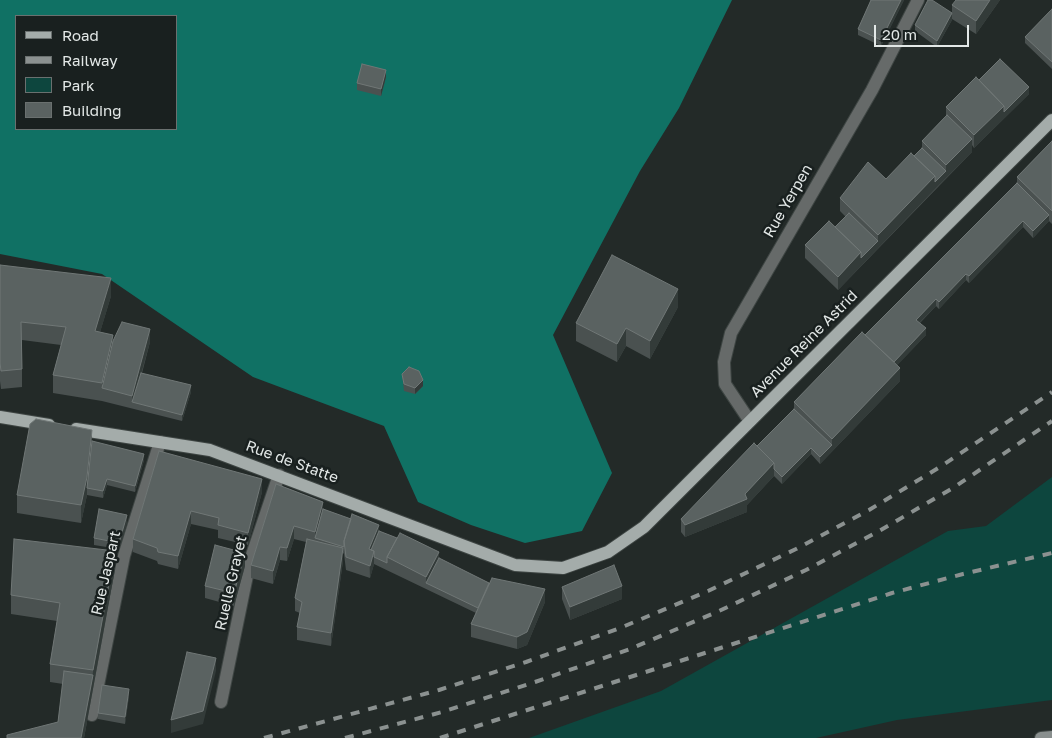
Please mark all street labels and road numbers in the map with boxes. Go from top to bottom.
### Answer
street label: Rue Yerpen [760,161,816,241]
street label: Avenue Reine Astrid [747,287,861,401]
street label: Rue de Statte [243,437,341,487]
street label: Rue Jaspart [88,529,124,617]
street label: Ruelle Grayet [211,534,251,632]

